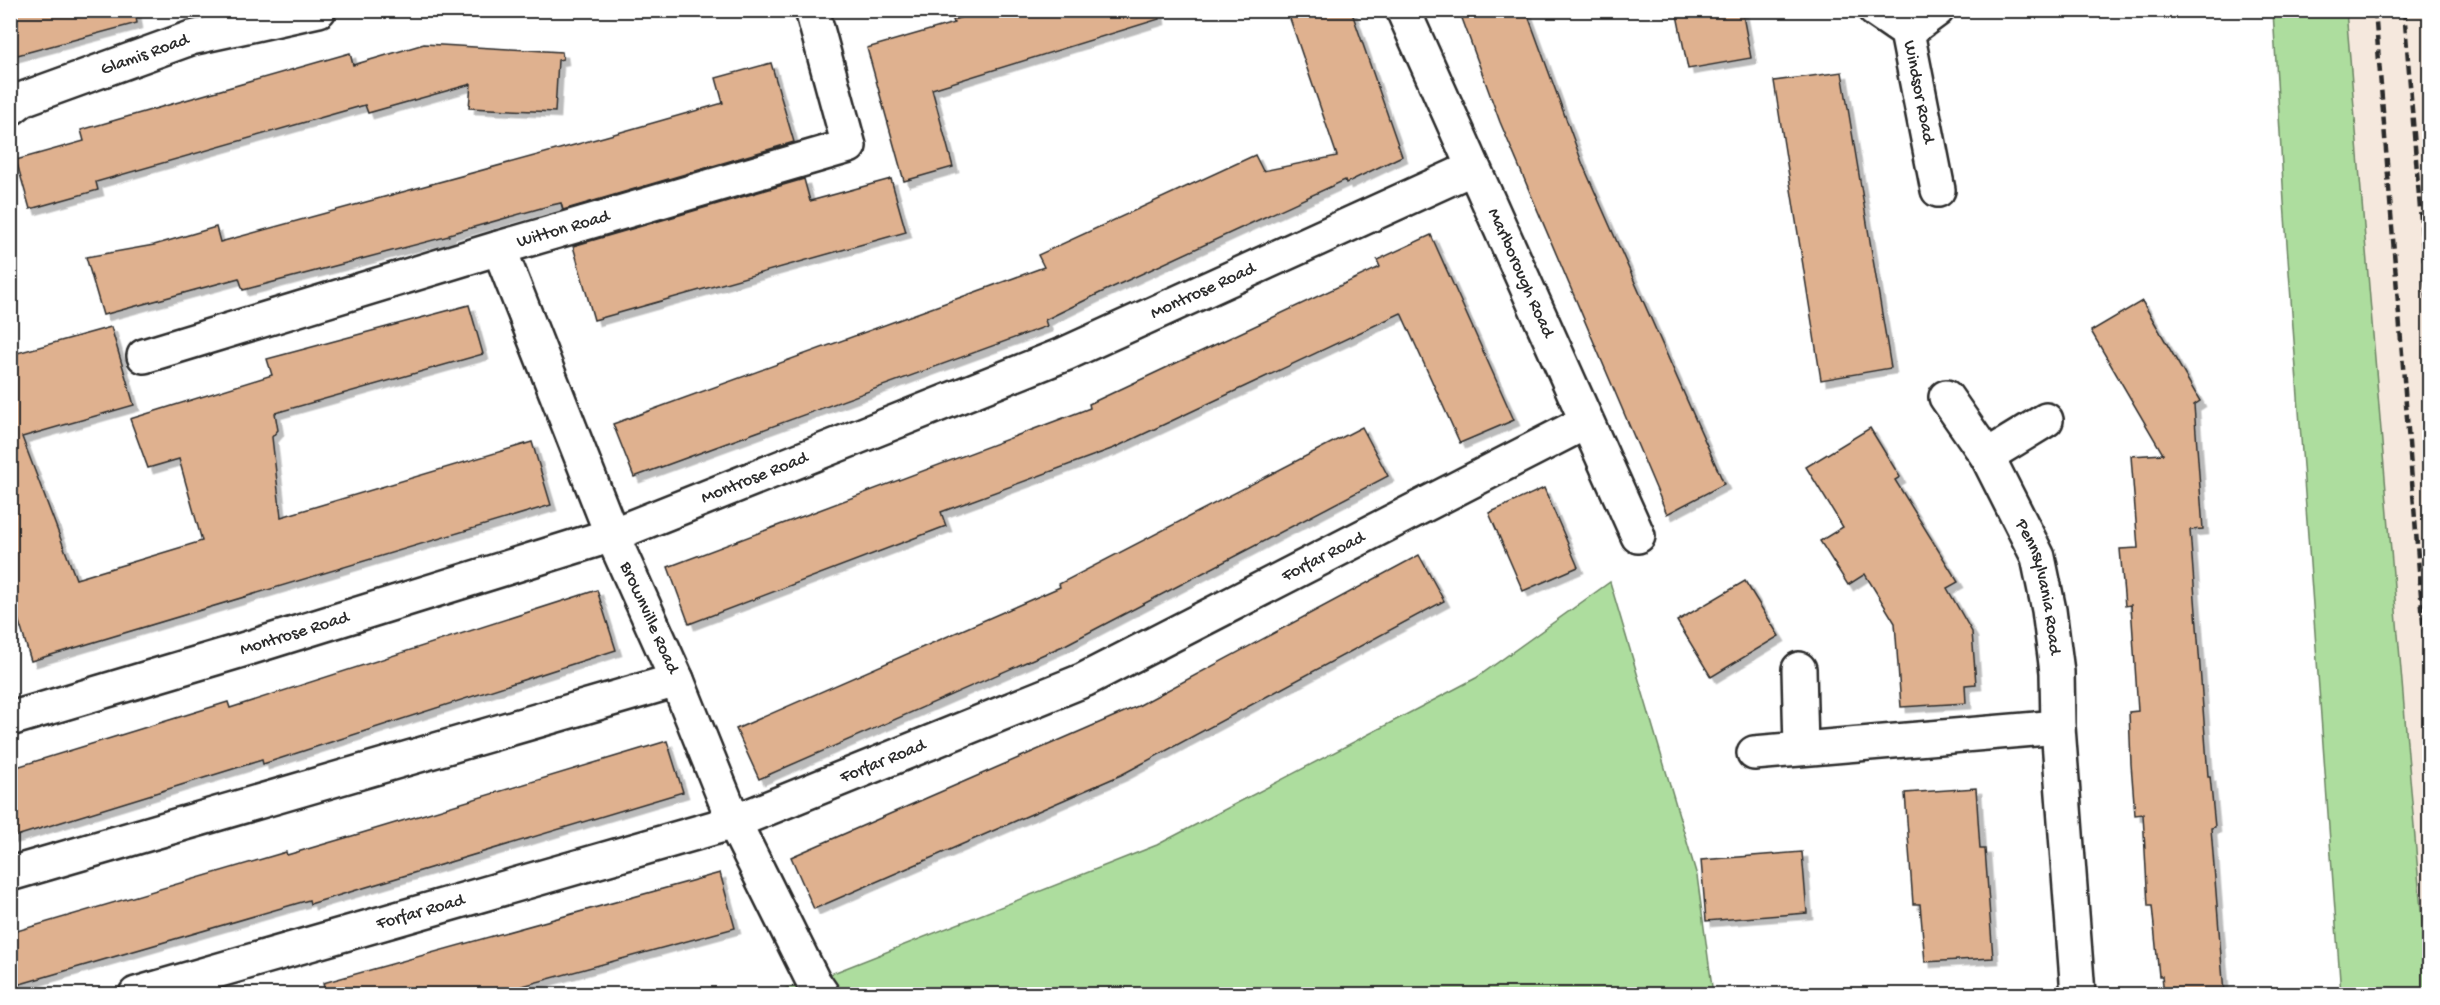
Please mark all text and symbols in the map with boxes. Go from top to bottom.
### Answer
street label: Glamis Road [98,29,193,80]
street label: Windsor Road [1898,39,1939,147]
street label: Witton Road [515,205,613,253]
street label: Marlborough Road [1482,205,1559,342]
street label: Montrose Road [1147,257,1260,324]
street label: Montrose Road [698,447,812,509]
street label: Pennsylvania Road [2010,515,2065,657]
street label: Forfar Road [1277,526,1370,587]
street label: Brownville Road [614,558,684,678]
street label: Montrose Road [237,607,353,661]
street label: Forfar Road [836,734,930,789]
street label: Forfar Road [373,889,468,935]

